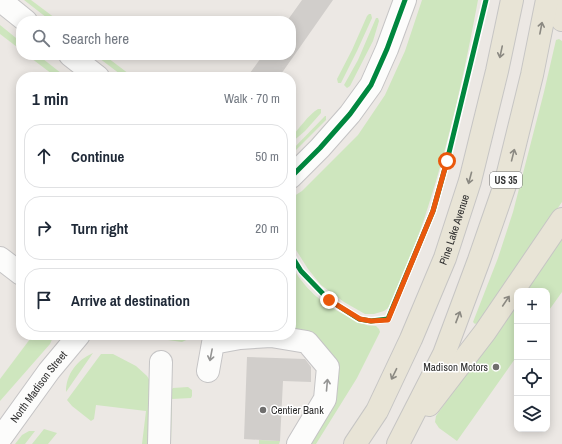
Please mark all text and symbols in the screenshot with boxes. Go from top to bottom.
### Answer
search box [16,16,296,60]
one-way arrow [537,22,545,35]
icon: search [30,27,52,49]
text: Search here [62,28,129,49]
one-way arrow [496,45,504,58]
text: 1 min [32,87,68,110]
text: Walk · 70 m [224,90,280,107]
icon: ahead [33,145,55,167]
text: Continue [71,146,124,167]
text: 50 m [255,148,279,165]
one-way arrow [509,148,517,161]
route start [438,152,456,170]
one-way arrow [466,171,473,184]
road number: US 35 [490,172,522,188]
street label: Pine Lake Avenue [436,193,472,267]
icon: right [33,217,55,239]
text: Turn right [71,218,128,239]
text: 20 m [255,220,279,237]
map controls [514,288,550,432]
button: + [514,288,550,324]
icon: arrive [33,289,55,311]
text: Arrive at destination [71,290,190,311]
route end [320,291,338,309]
one-way arrow [502,295,510,306]
one-way arrow [454,312,462,324]
button: − [514,324,550,360]
street label: North Madison Street [7,348,70,425]
one-way arrow [206,349,214,362]
place label: Madison Motors [423,360,488,374]
button: locate [514,360,550,396]
marker: Madison Motors [491,362,501,372]
one-way arrow [390,368,397,380]
one-way arrow [323,379,330,392]
button: layers [514,396,550,432]
place label: Centier Bank [271,403,324,417]
marker: Centier Bank [258,405,268,415]

